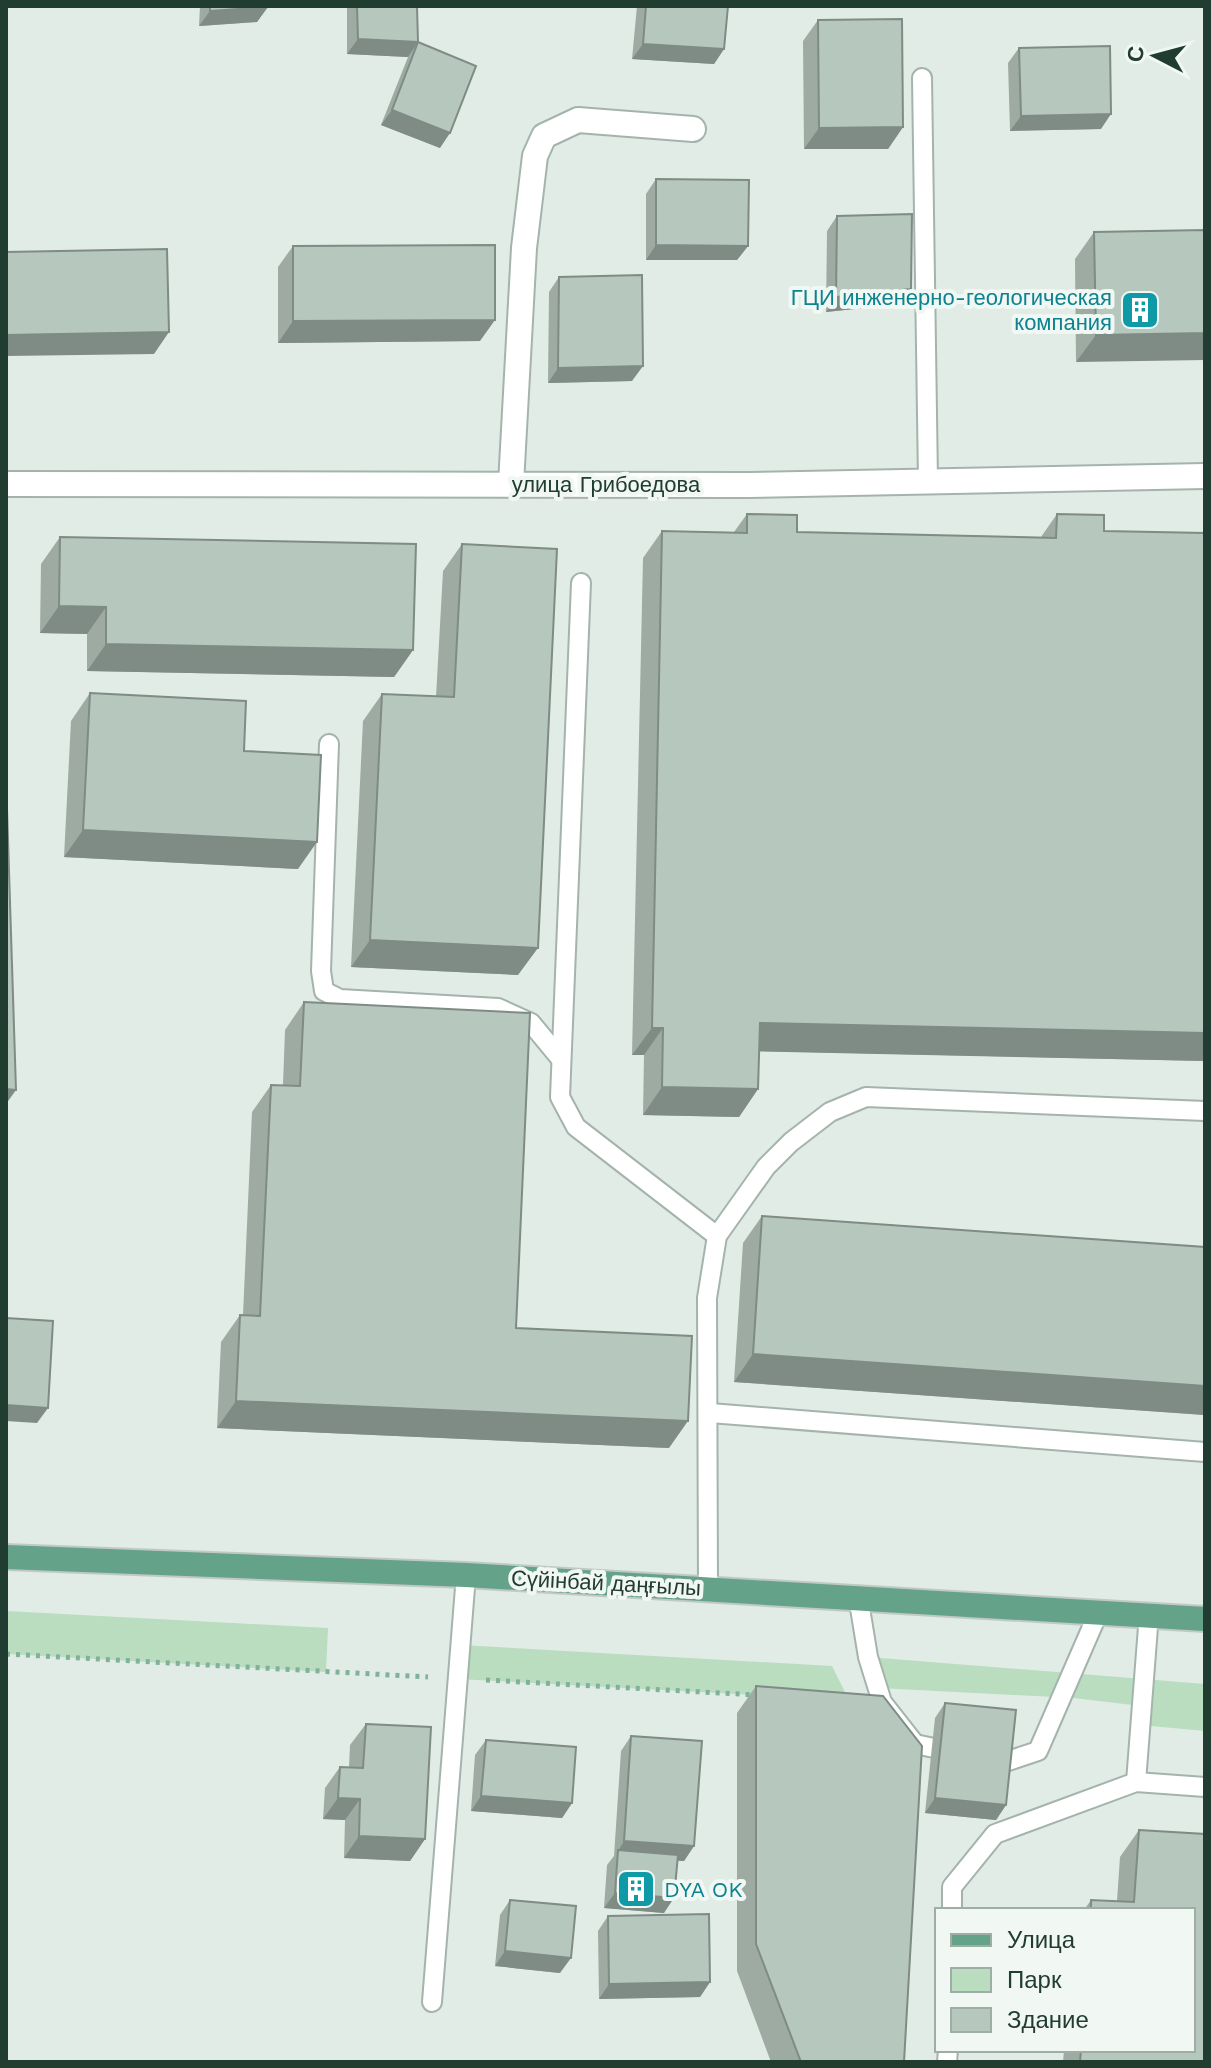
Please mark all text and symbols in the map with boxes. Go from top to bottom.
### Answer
north arrow [1115,16,1195,96]
text: С [1122,45,1149,63]
place label: ГЦИ инженерно-геологическая компания [791,285,1112,335]
building icon: ГЦИ инженерно-геологическая компания [1119,289,1161,331]
street label: улица Грибоедова [512,472,701,497]
street label: Сүйінбай даңғылы [510,1566,702,1600]
building icon: DYA OK [615,1868,657,1910]
place label: DYA OK [664,1877,743,1902]
legend [935,1908,1195,2052]
text: Улица [1007,1926,1076,1954]
text: Парк [1007,1966,1062,1994]
text: Здание [1007,2006,1089,2034]

